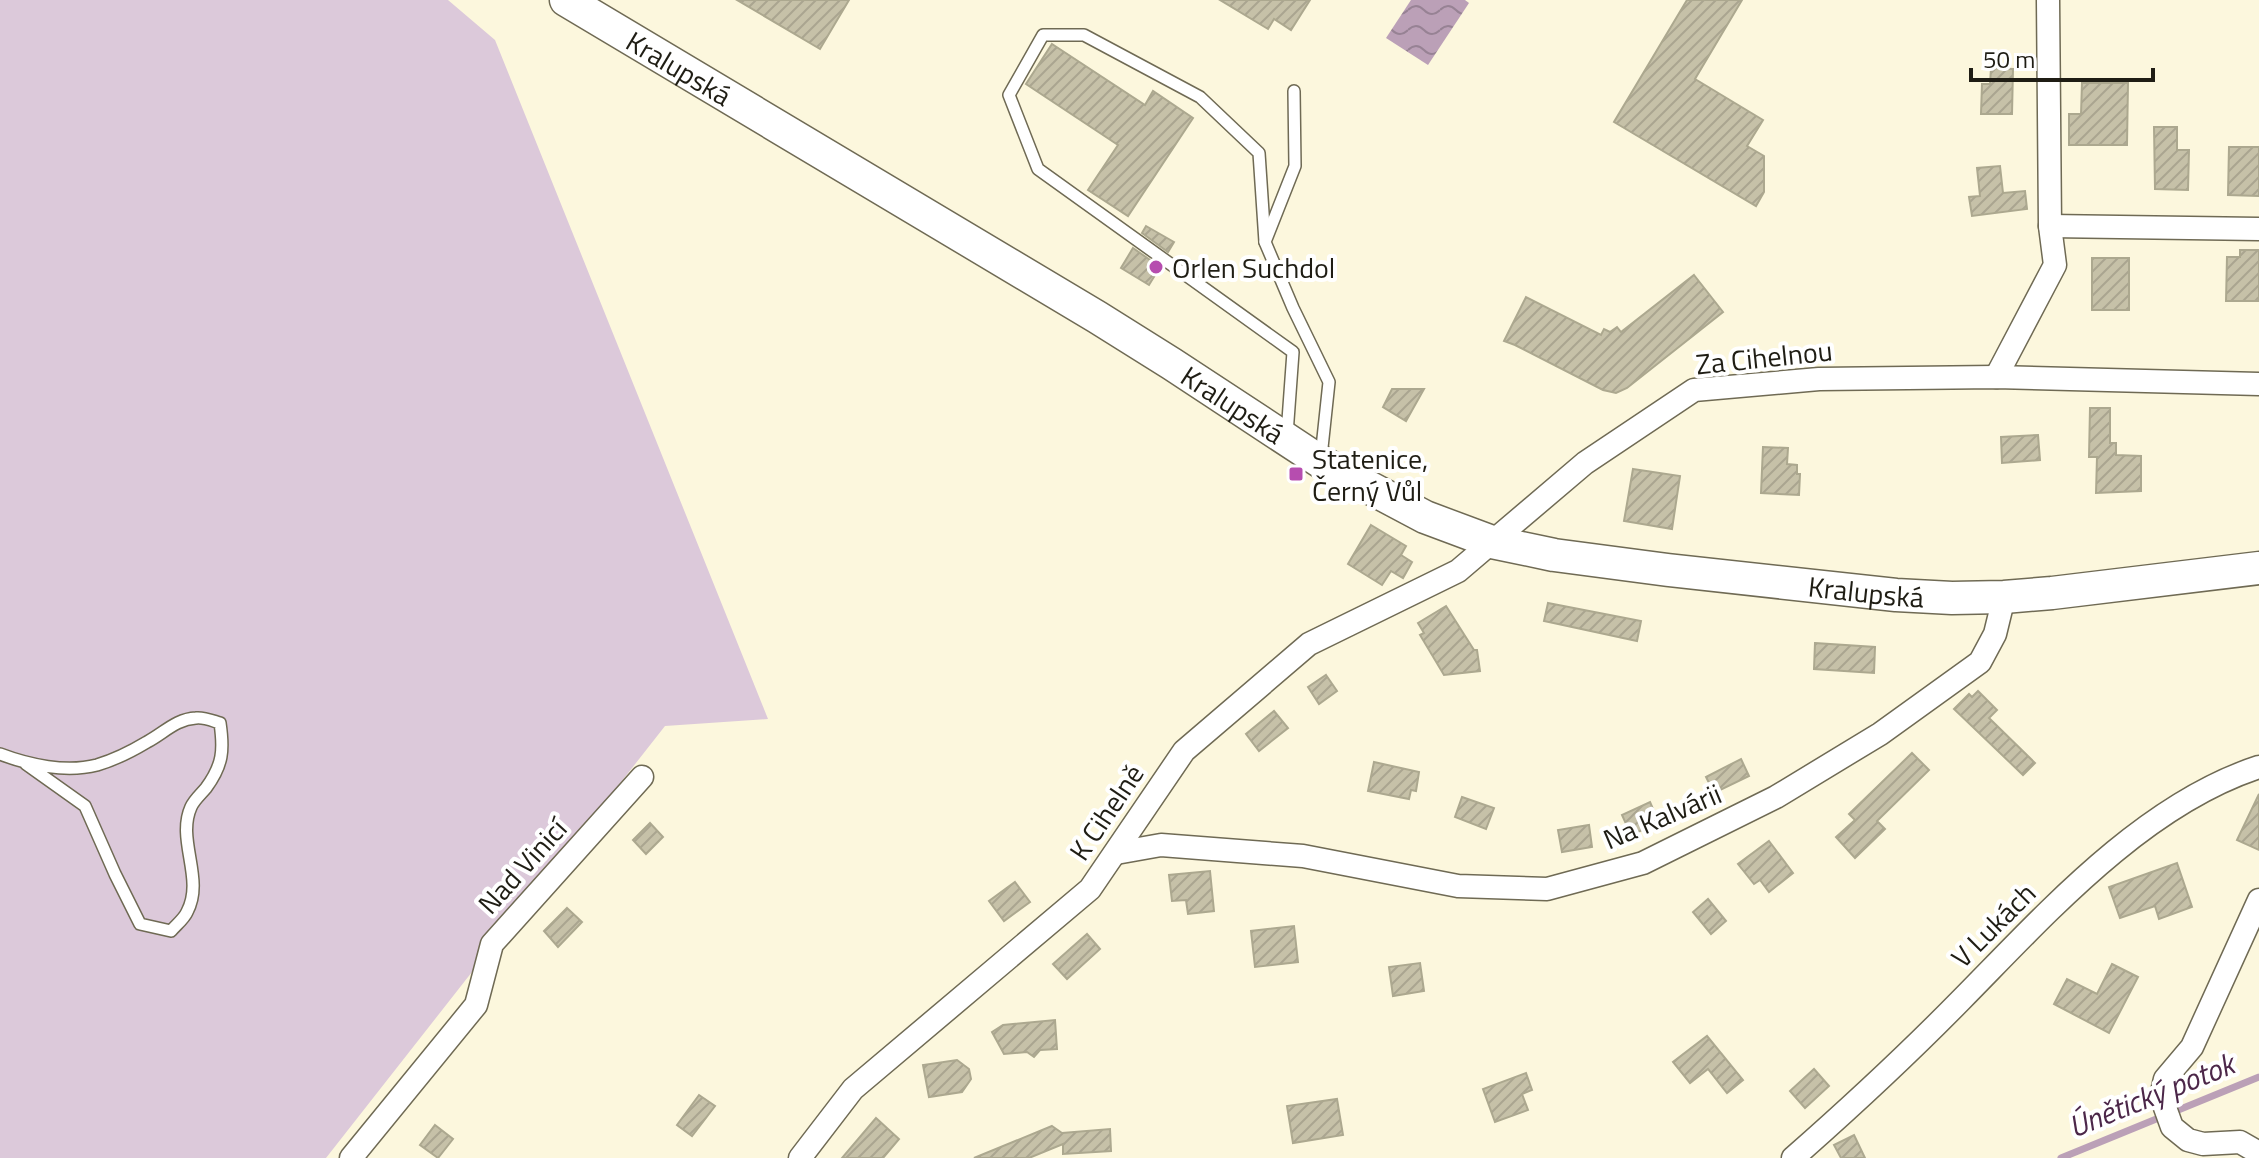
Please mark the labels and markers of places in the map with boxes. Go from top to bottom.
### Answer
place label: Orlen Suchdol [1172,246,1335,289]
marker: Orlen Suchdol [1147,258,1165,276]
place label: Statenice, Černý Vůl [1312,437,1428,512]
marker: Statenice, Černý Vůl [1287,465,1305,483]

